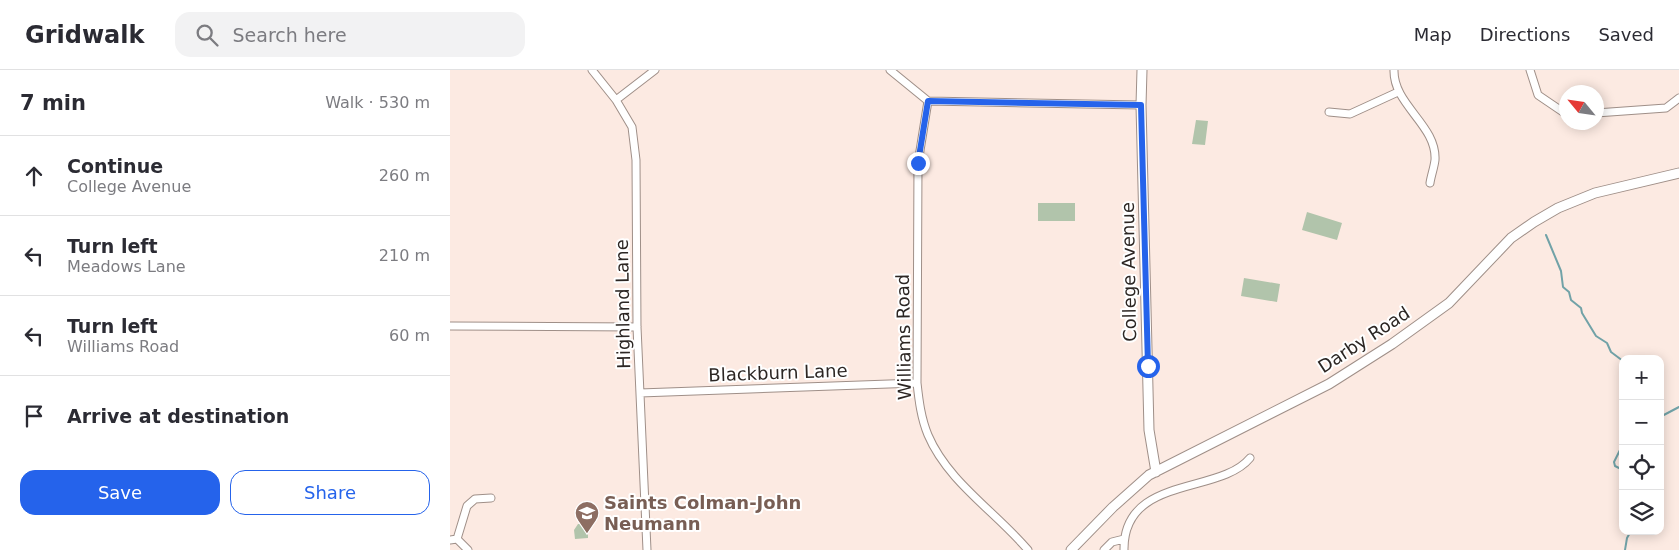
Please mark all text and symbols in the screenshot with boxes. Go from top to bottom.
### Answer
search box [175,12,525,57]
text: Gridwalk [25,21,145,49]
icon: search [193,21,221,49]
text: Search here [233,24,347,46]
text: Map [1414,24,1452,45]
text: Directions [1480,24,1570,45]
text: Saved [1598,24,1654,45]
north arrow [1559,85,1604,130]
text: 7 min [20,91,86,115]
text: Walk · 530 m [325,93,430,112]
route end [907,152,930,175]
text: Continue [67,155,163,177]
icon: ahead [20,162,48,190]
text: 260 m [379,166,430,185]
text: College Avenue [67,177,191,196]
street label: College Avenue [1117,202,1140,342]
text: Turn left [67,235,158,257]
street label: Highland Lane [611,239,634,369]
icon: left [20,242,48,270]
text: 210 m [379,246,430,265]
text: Meadows Lane [67,257,186,276]
street label: Williams Road [892,274,915,400]
street label: Darby Road [1314,302,1414,377]
text: Turn left [67,315,158,337]
icon: left [20,322,48,350]
text: 60 m [389,326,430,345]
text: Williams Road [67,337,179,356]
route start [1137,355,1160,378]
map controls [1619,355,1664,535]
button: + [1619,355,1664,400]
street label: Blackburn Lane [708,360,848,385]
button: − [1619,400,1664,445]
icon: arrive [20,402,48,430]
text: Arrive at destination [67,405,289,427]
button: locate [1619,445,1664,490]
button: Save [20,470,220,515]
button: Share [230,470,430,515]
button: layers [1619,490,1664,535]
place label: Saints Colman-John Neumann [604,492,801,534]
school or university icon: Saints Colman-John Neumann [574,500,600,534]

